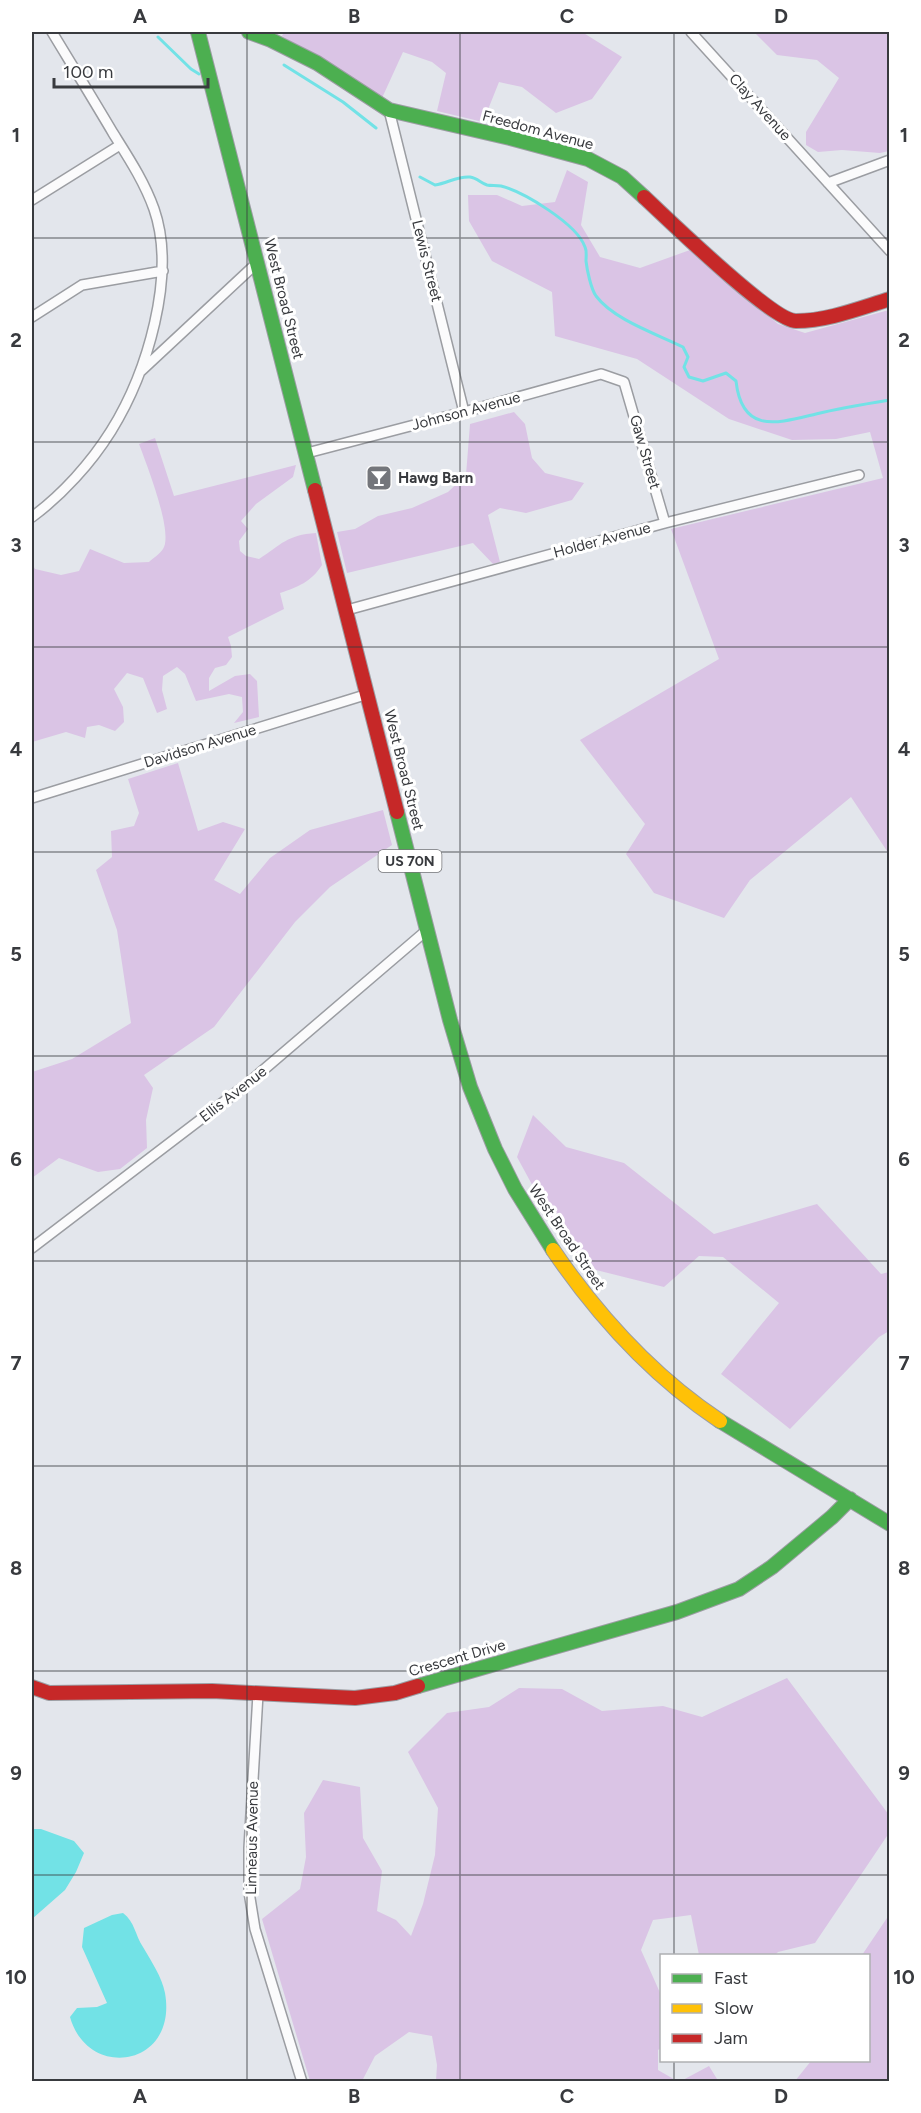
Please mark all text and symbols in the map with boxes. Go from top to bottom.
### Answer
text: A [133,4,148,28]
text: B [348,4,360,28]
text: C [560,4,574,28]
text: D [774,4,788,28]
scale bar [54,51,208,89]
text: 100 m [63,61,113,83]
street label: Clay Avenue [725,70,795,144]
street label: Freedom Avenue [481,107,595,153]
text: 1 [12,123,20,147]
text: 1 [900,123,908,147]
street label: Lewis Street [408,218,446,304]
street label: West Broad Street [260,237,308,361]
text: 2 [10,328,22,352]
text: 2 [898,328,910,352]
street label: Johnson Avenue [410,388,522,434]
street label: Gaw Street [626,413,664,492]
bar icon: Hawg Barn [364,463,394,493]
place label: Hawg Barn [398,469,473,487]
street label: Holder Avenue [551,518,653,562]
text: 3 [10,533,22,557]
text: 3 [898,533,910,557]
street label: West Broad Street [380,708,428,832]
street label: Davidson Avenue [142,720,258,772]
text: 4 [10,737,23,761]
text: 4 [898,737,911,761]
road number: US 70N [378,850,442,872]
text: 5 [10,942,22,966]
text: 5 [898,942,910,966]
street label: Ellis Avenue [196,1062,270,1126]
text: 6 [10,1147,22,1171]
text: 6 [898,1147,910,1171]
street label: West Broad Street [525,1181,609,1293]
text: 7 [10,1351,22,1375]
text: 7 [898,1351,910,1375]
text: 8 [10,1556,22,1580]
text: 8 [898,1556,910,1580]
street label: Crescent Drive [407,1636,507,1680]
text: 9 [10,1761,22,1785]
text: 9 [898,1761,910,1785]
street label: Linneaus Avenue [242,1781,262,1895]
legend [660,1954,870,2062]
text: 10 [5,1965,27,1989]
text: 10 [893,1965,915,1989]
text: Fast [714,1967,748,1989]
text: Slow [714,1997,753,2019]
text: Jam [714,2027,748,2049]
text: A [133,2084,148,2108]
text: B [348,2084,360,2108]
text: C [560,2084,574,2108]
text: D [774,2084,788,2108]

